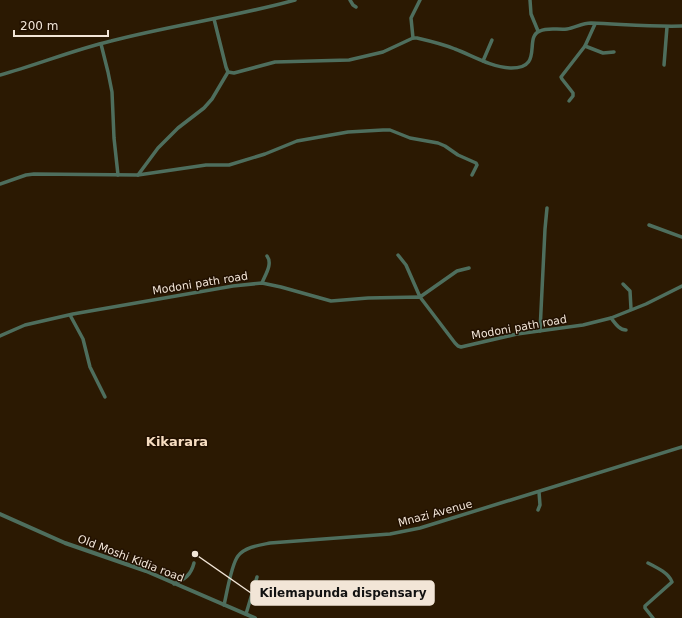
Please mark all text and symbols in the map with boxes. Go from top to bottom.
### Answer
scale bar [14,12,108,38]
text: 200 m [20,19,58,33]
street label: Modoni path road [151,270,249,297]
street label: Modoni path road [470,313,568,342]
district label: Kikarara [146,434,208,449]
street label: Mnazi Avenue [397,497,474,530]
street label: Old Moshi Kidia road [76,532,186,585]
callout: Kilemapunda dispensary [251,581,434,605]
text: Kilemapunda dispensary [260,586,427,600]

